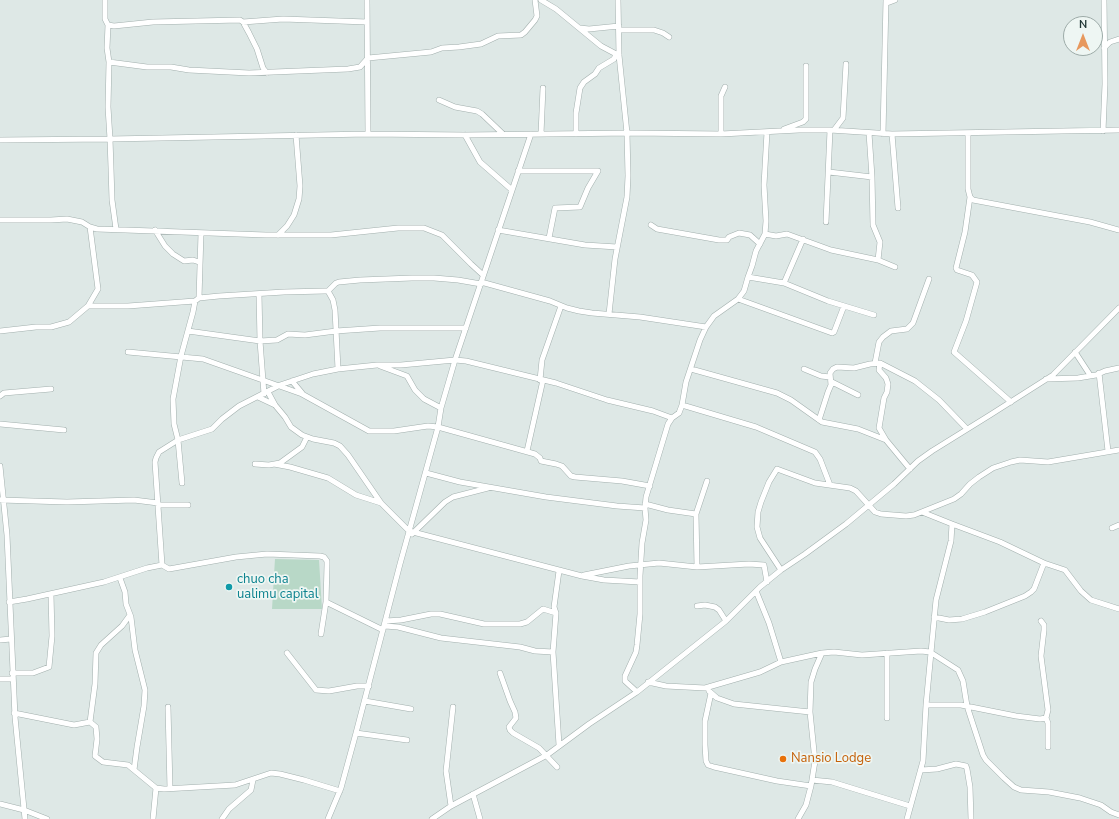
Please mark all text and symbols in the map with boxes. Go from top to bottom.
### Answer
north arrow [1063,16,1103,56]
text: N [1079,17,1087,32]
place label: chuo cha ualimu capital [237,572,319,603]
marker: chuo cha ualimu capital [224,582,234,592]
place label: Nansio Lodge [791,751,871,767]
marker: Nansio Lodge [778,754,788,764]

